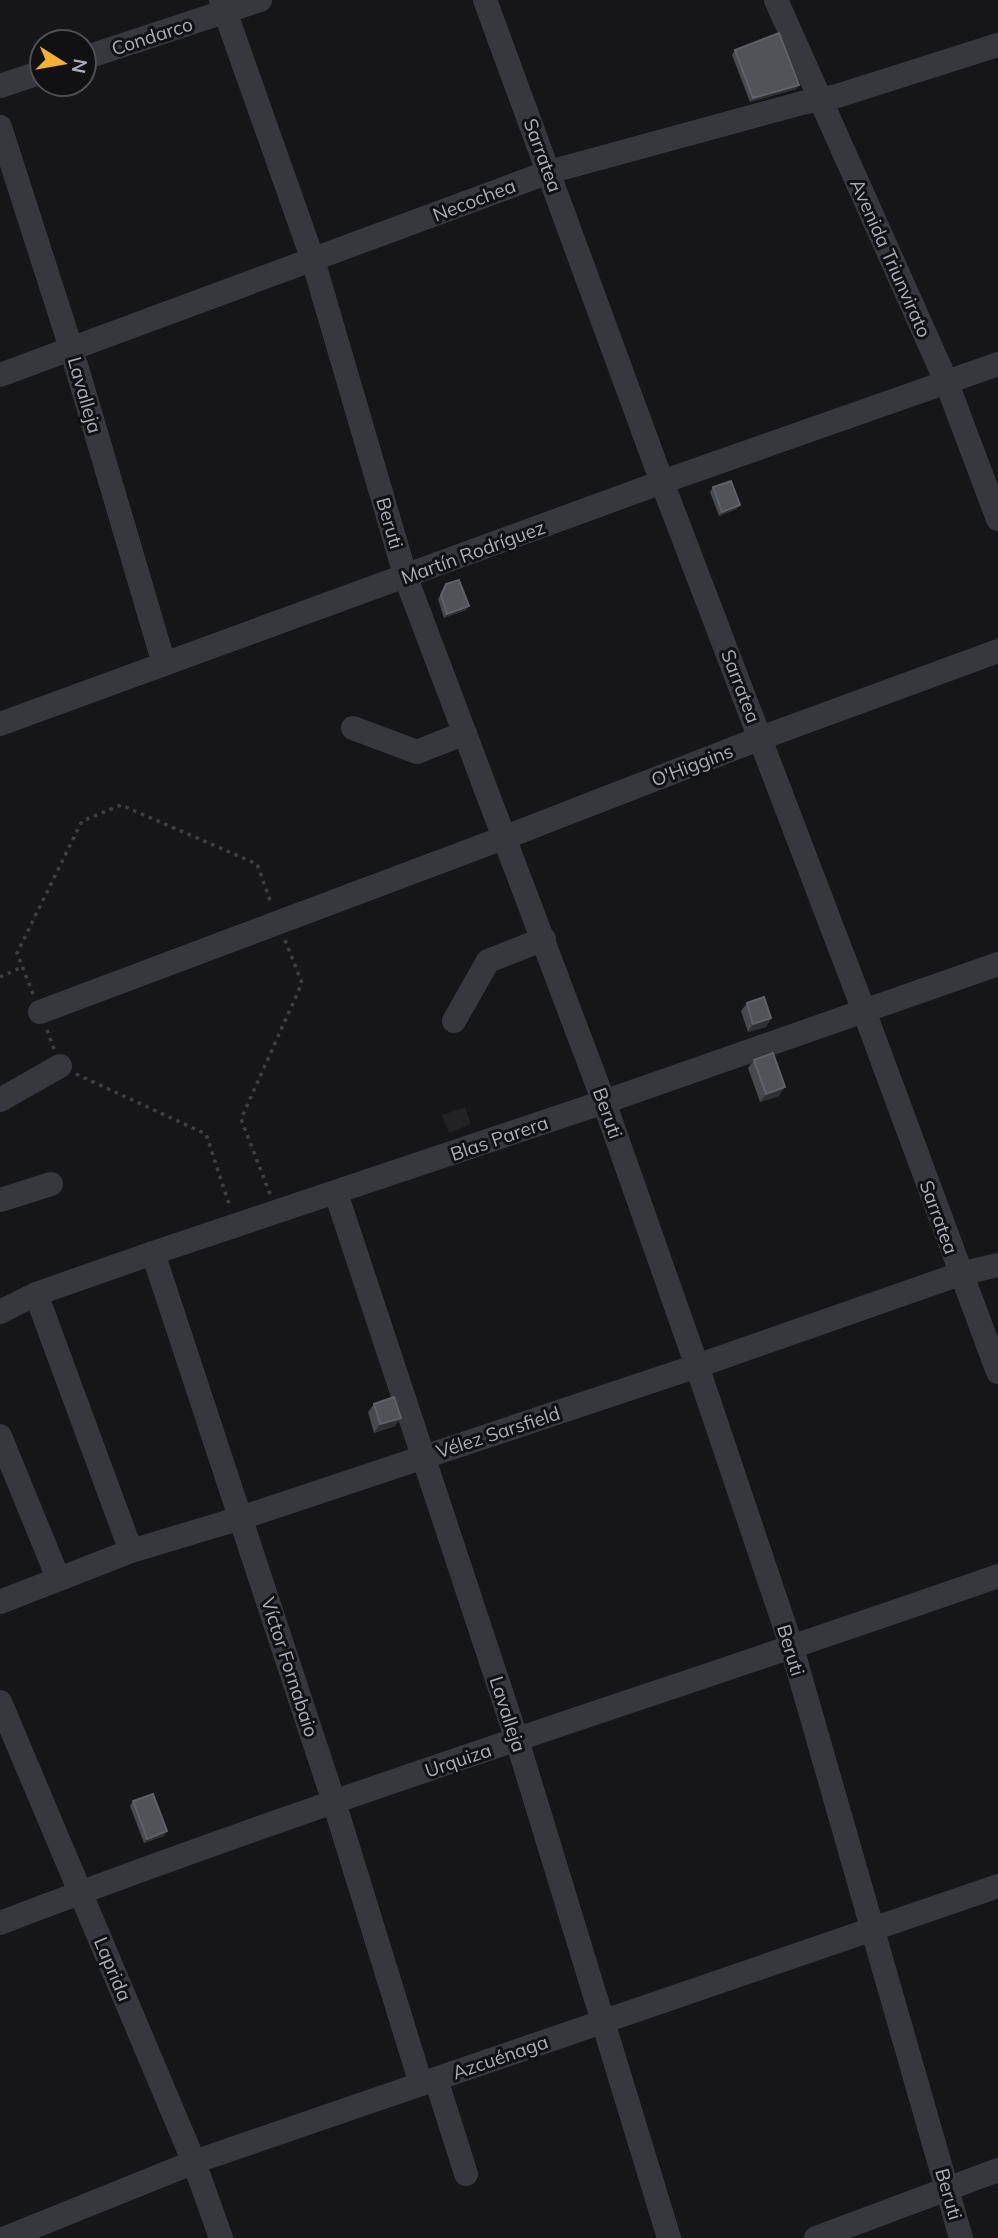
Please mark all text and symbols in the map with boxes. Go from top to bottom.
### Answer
street label: Condarco [108,12,196,60]
north arrow [28,28,98,98]
text: N [67,57,93,76]
street label: Sarratea [519,115,567,195]
street label: Necochea [429,173,519,227]
street label: Avenida Triunvirato [845,175,937,341]
street label: Lavalleja [63,354,107,436]
street label: Beruti [371,495,409,551]
street label: Martín Rodríguez [398,515,548,589]
street label: Sarratea [716,646,766,726]
street label: O'Higgins [648,738,736,792]
street label: Beruti [588,1084,628,1142]
street label: Blas Parera [447,1110,551,1166]
street label: Sarratea [915,1177,963,1257]
street label: Vélez Sarsfield [433,1401,563,1463]
street label: Víctor Fornabaio [256,1594,324,1740]
street label: Beruti [772,1621,810,1679]
street label: Lavalleja [484,1673,532,1755]
street label: Urquiza [422,1737,494,1783]
street label: Laprida [89,1933,137,2005]
street label: Azcuénaga [449,2029,551,2085]
street label: Beruti [930,2166,968,2222]

